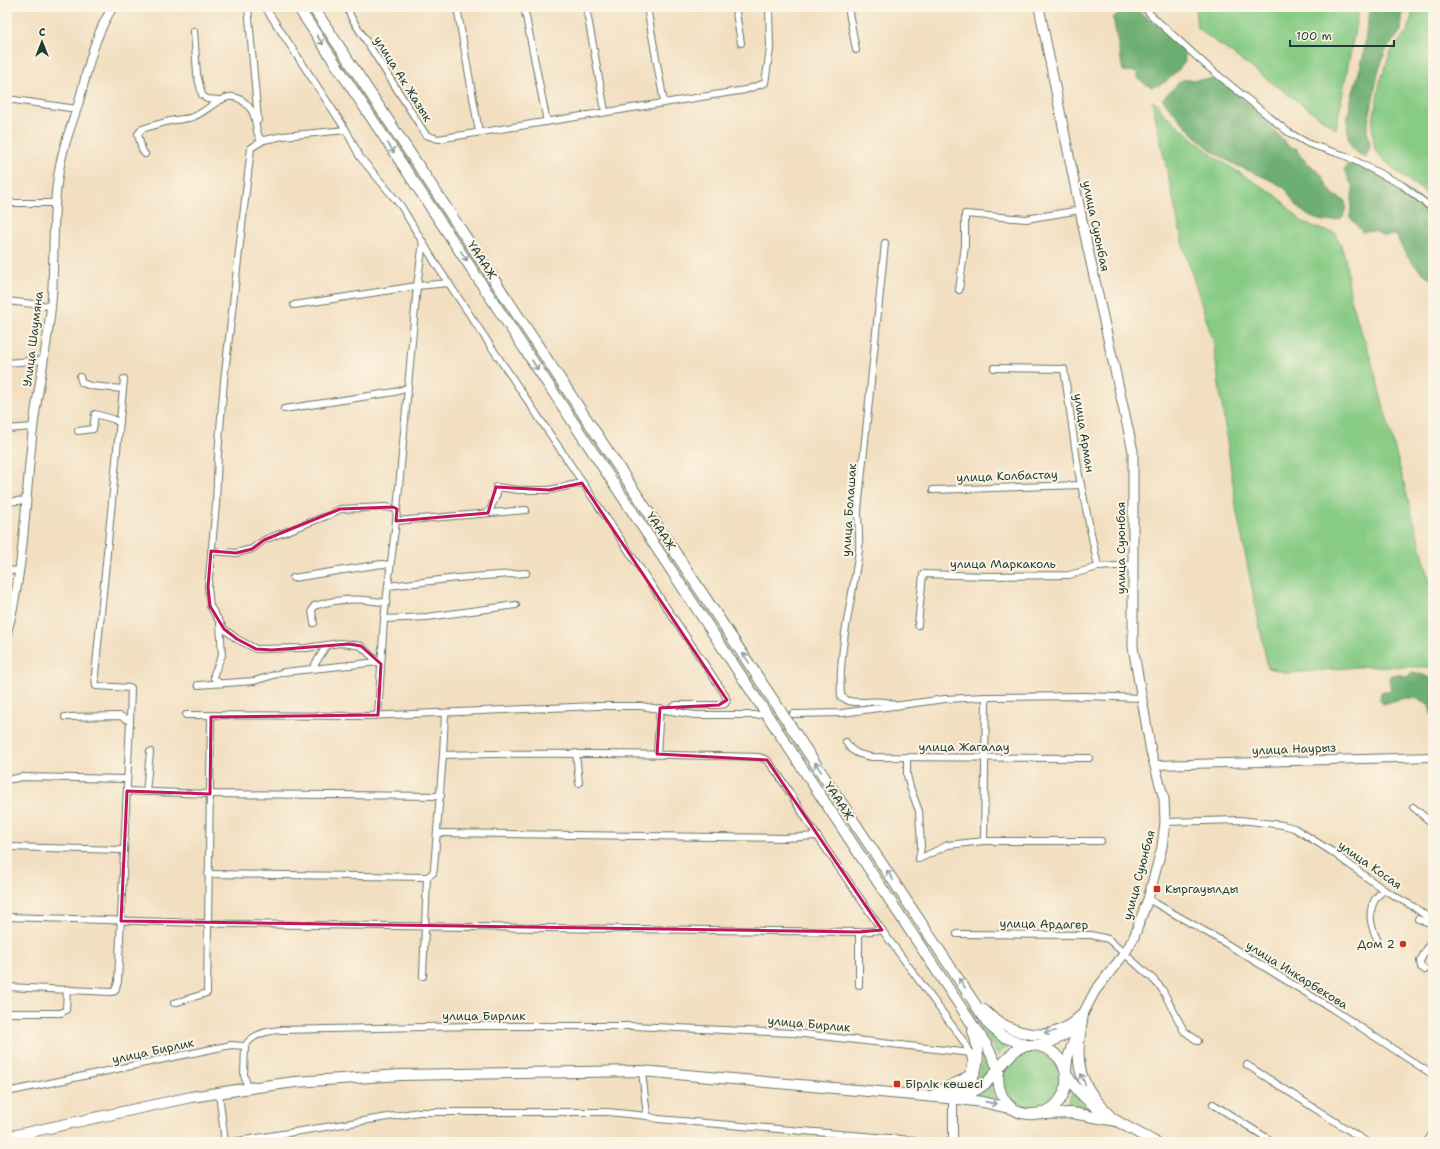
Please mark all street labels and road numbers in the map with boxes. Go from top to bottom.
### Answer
street label: улица Ак Жазык [370,33,436,126]
street label: улица Суюнбая [1079,179,1113,273]
street label: ҮАААЖ [464,238,501,283]
street label: Улица Шаумяна [19,290,47,388]
street label: улица Арман [1070,392,1098,474]
street label: улица Болашак [838,462,860,557]
street label: улица Колбастау [956,466,1058,486]
street label: улица Суюнбая [1113,502,1129,594]
street label: ҮАААЖ [643,509,680,554]
street label: улица Маркаколь [950,556,1056,572]
street label: улица Жагалау [918,739,1010,755]
street label: улица Наурыз [1252,740,1336,758]
street label: ҮАААЖ [821,779,858,824]
street label: улица Суюнбая [1119,828,1159,922]
street label: улица Косая [1335,837,1405,893]
street label: улица Ардагер [1000,915,1089,933]
street label: улица Инкарбекова [1243,937,1351,1013]
street label: улица Бирлик [442,1008,526,1024]
street label: улица Бирлик [767,1012,852,1036]
street label: улица Бирлик [111,1034,196,1067]

